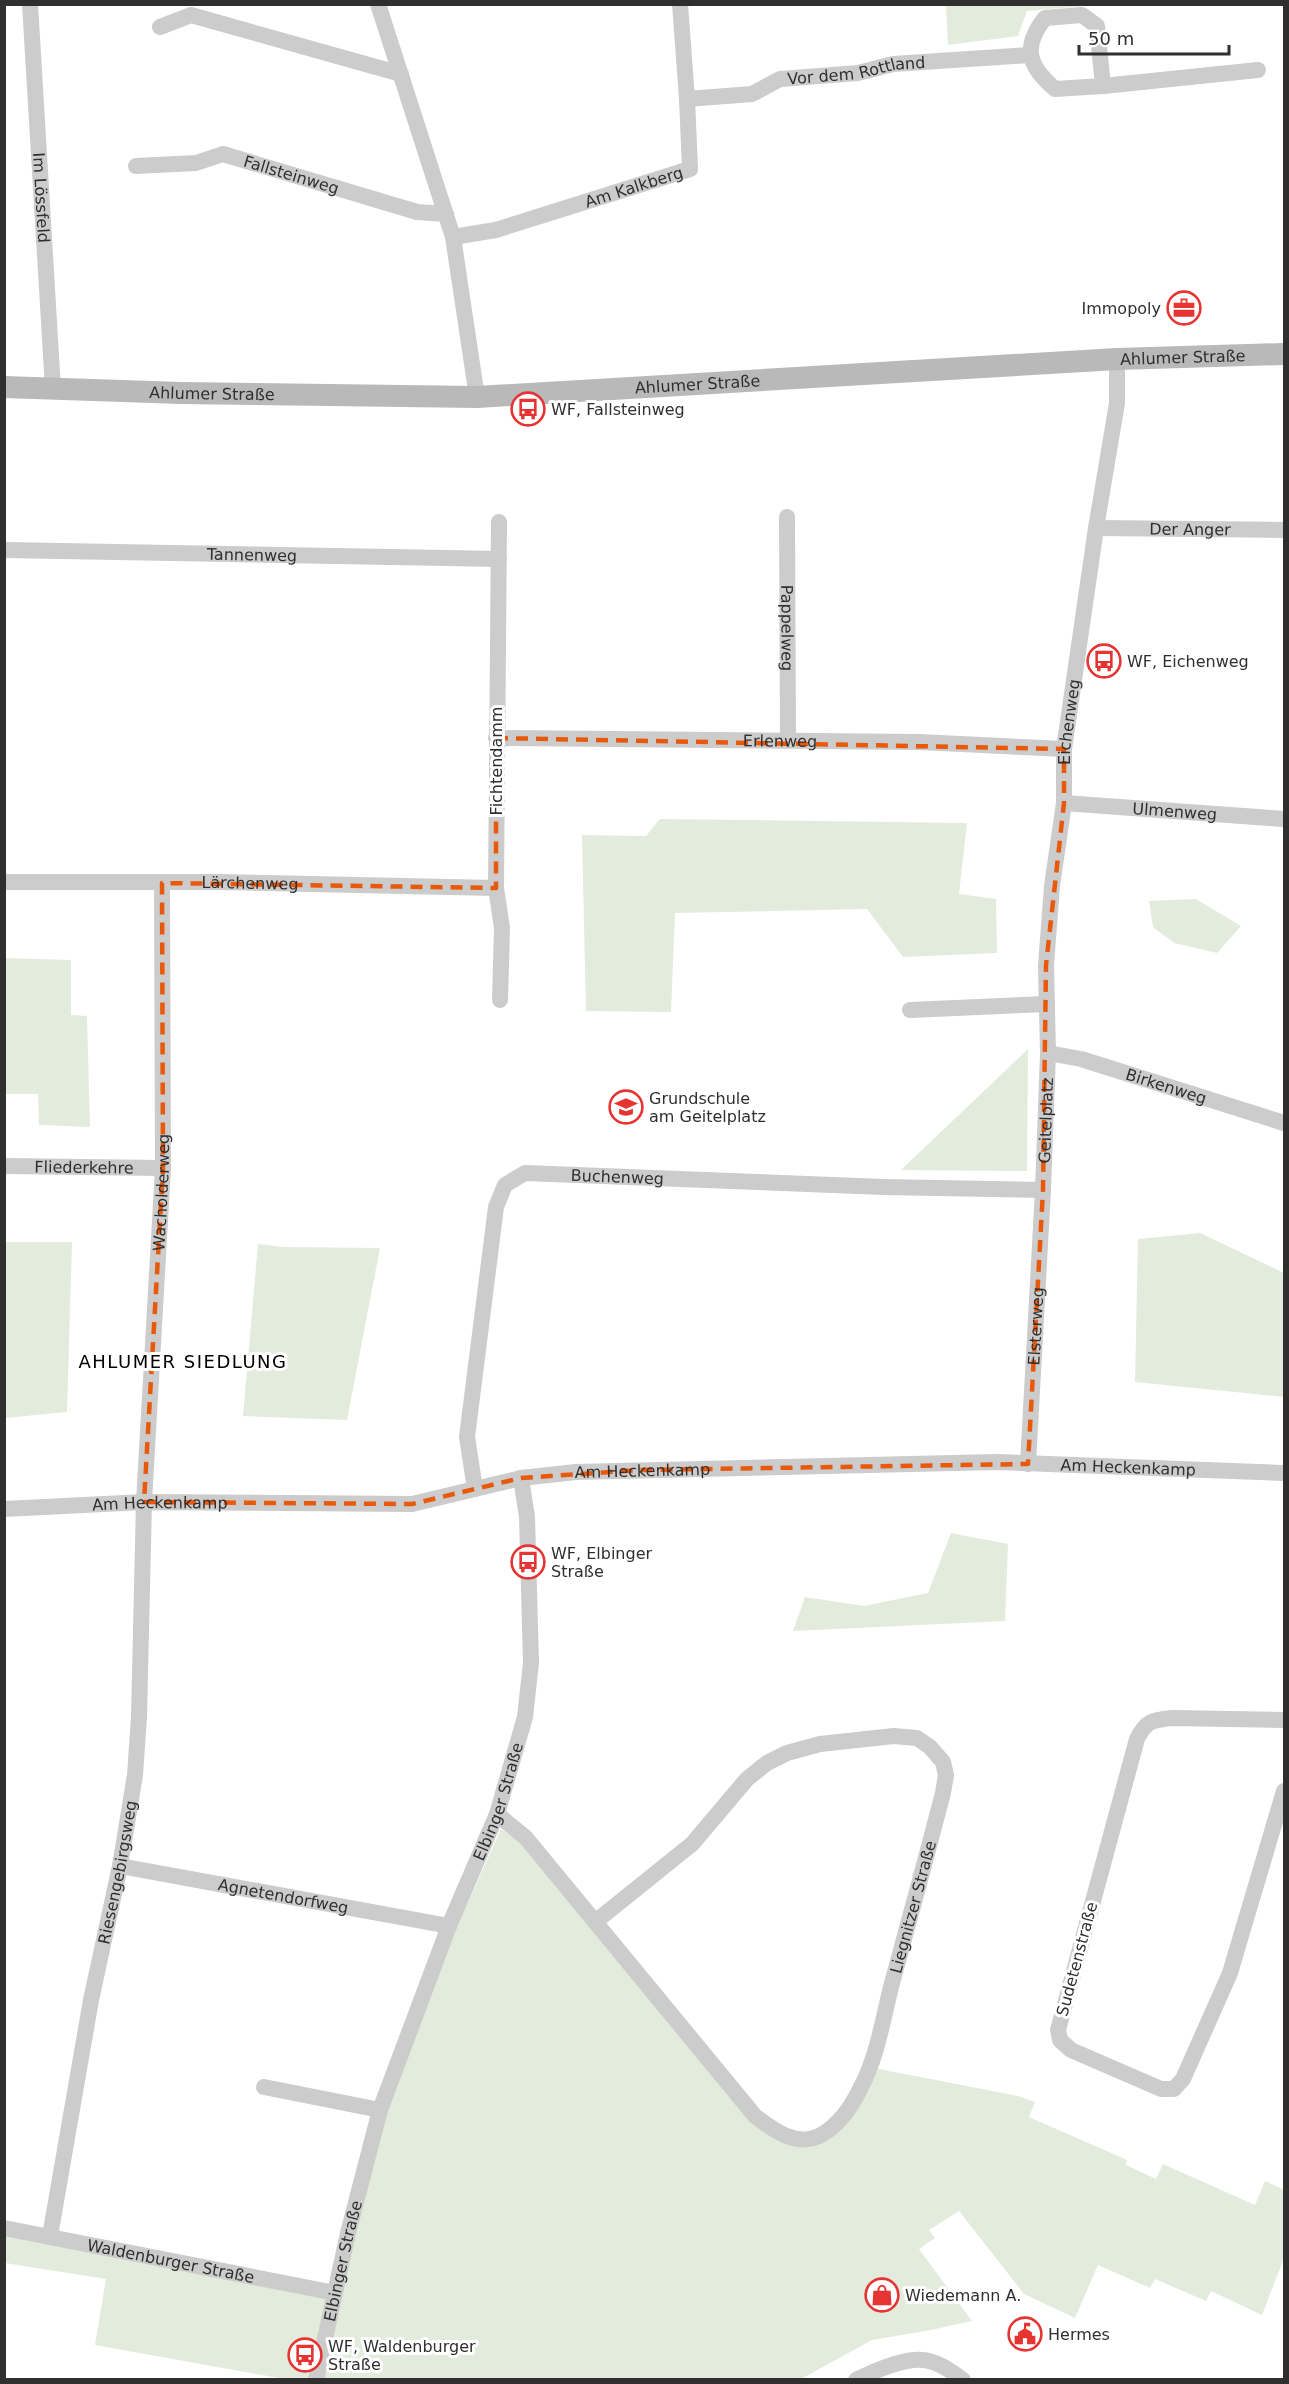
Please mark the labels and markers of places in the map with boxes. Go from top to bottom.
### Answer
office icon: Immopoly [1166,290,1202,326]
place label: Immopoly [1081,299,1161,318]
bus stop icon: WF, Fallsteinweg [510,391,546,427]
place label: WF, Fallsteinweg [551,400,685,419]
bus stop icon: WF, Eichenweg [1086,643,1122,679]
place label: WF, Eichenweg [1127,652,1249,671]
school or university icon: Grundschule am Geitelplatz [608,1089,644,1125]
place label: Grundschule am Geitelplatz [649,1089,766,1126]
bus stop icon: WF, Elbinger Straße [510,1544,546,1580]
place label: WF, Elbinger Straße [551,1544,652,1581]
shop icon: Wiedemann A. [864,2277,900,2313]
place label: Wiedemann A. [905,2286,1021,2305]
public building icon: Hermes [1007,2316,1043,2352]
place label: Hermes [1048,2325,1110,2344]
bus stop icon: WF, Waldenburger Straße [287,2337,323,2373]
place label: WF, Waldenburger Straße [328,2337,476,2374]

